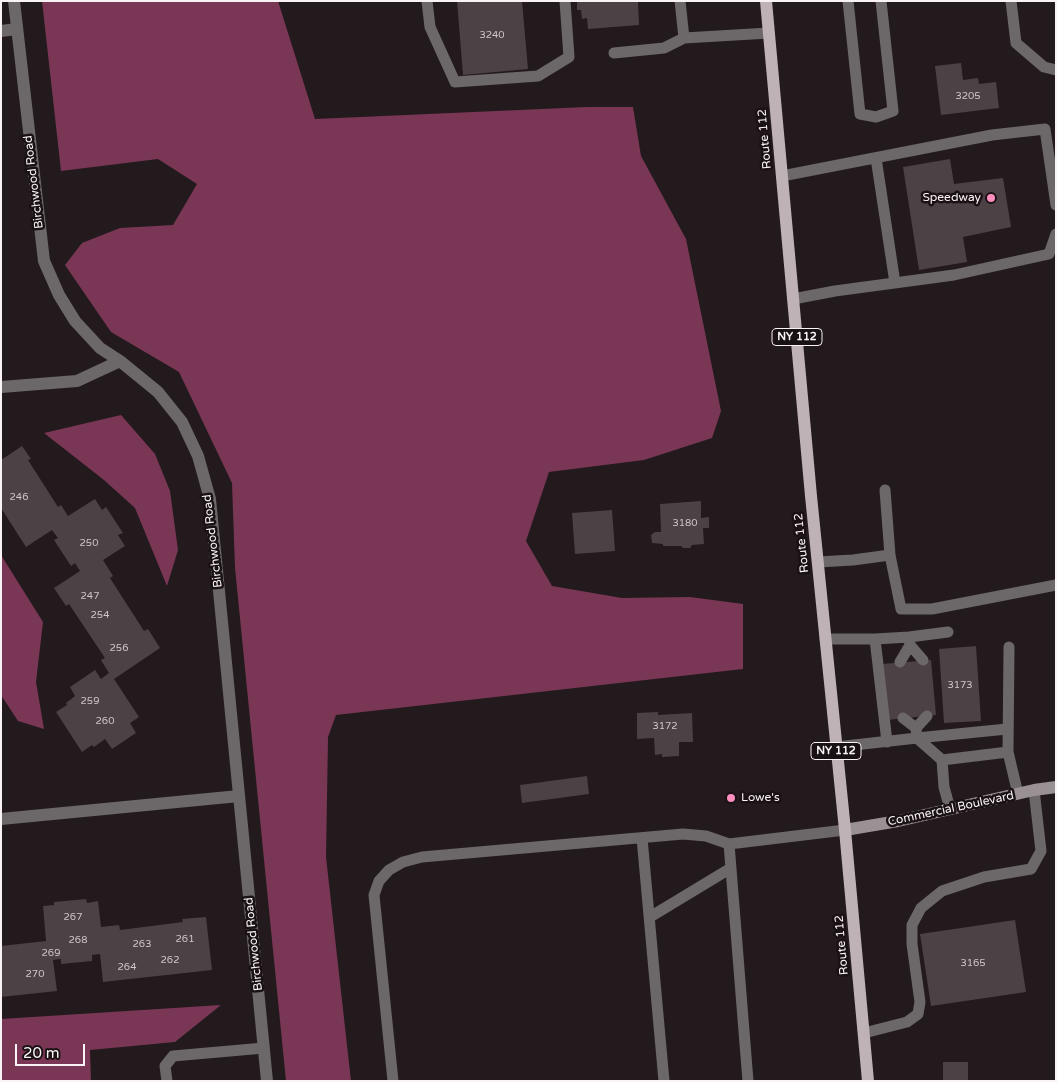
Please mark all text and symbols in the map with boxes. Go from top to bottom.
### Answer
house number: 3240 [479,29,505,41]
house number: 3205 [955,90,981,102]
street label: Route 112 [755,108,775,170]
street label: Birchwood Road [21,134,47,230]
place label: Speedway [922,191,981,205]
marker: Speedway [985,192,997,204]
road number: NY 112 [772,328,822,346]
house number: 246 [10,491,28,503]
street label: Birchwood Road [200,493,226,589]
street label: Route 112 [792,512,812,574]
house number: 3180 [672,517,698,529]
house number: 250 [80,537,98,549]
house number: 247 [81,590,99,602]
house number: 254 [91,609,109,621]
house number: 256 [110,642,128,654]
house number: 3173 [947,679,973,691]
house number: 259 [81,695,99,707]
house number: 260 [96,715,114,727]
house number: 3172 [652,720,678,732]
road number: NY 112 [811,742,861,759]
street label: Commercial Boulevard [887,789,1015,829]
place label: Lowe's [741,791,780,805]
marker: Lowe's [725,792,737,804]
street label: Birchwood Road [242,896,266,992]
house number: 267 [64,911,82,923]
street label: Route 112 [832,914,852,976]
house number: 261 [176,933,194,945]
house number: 268 [69,934,87,946]
house number: 263 [133,938,151,950]
house number: 269 [42,947,60,959]
house number: 262 [161,954,179,966]
house number: 3165 [960,957,986,969]
house number: 264 [118,961,136,973]
house number: 270 [26,968,44,980]
scale bar [18,1034,88,1066]
text: 20 m [23,1044,60,1062]

